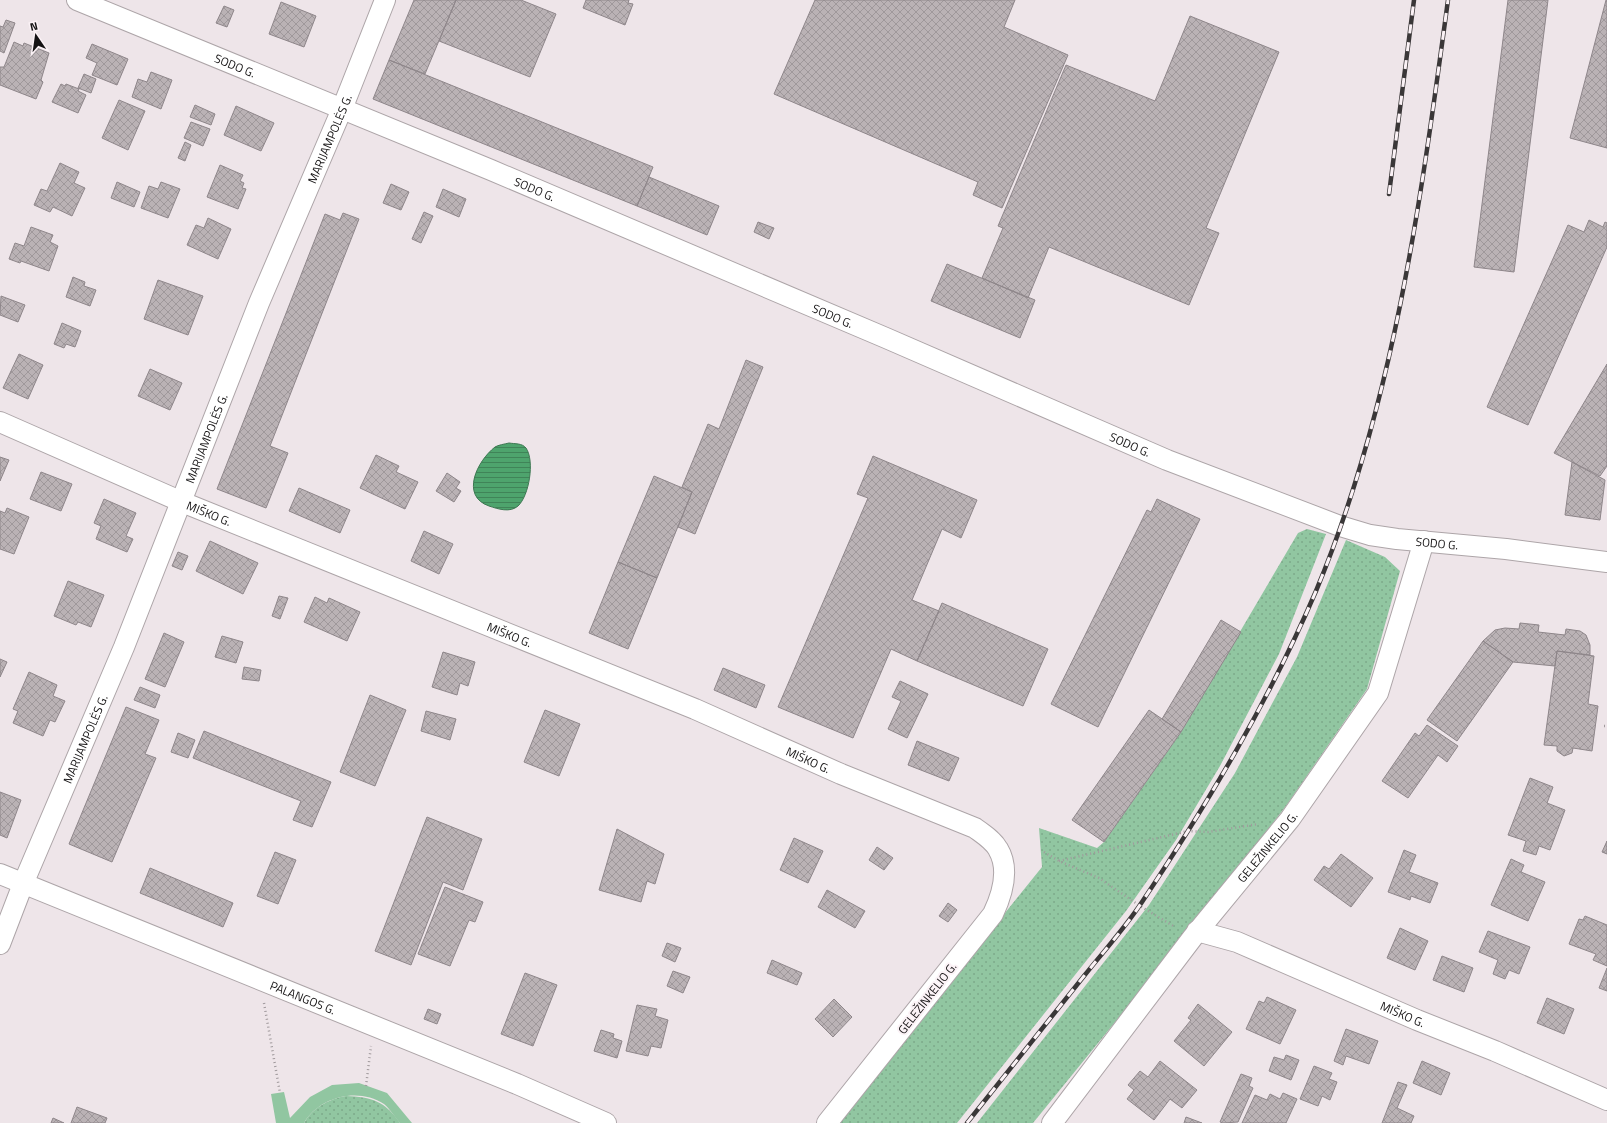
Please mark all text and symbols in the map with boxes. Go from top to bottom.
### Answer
north arrow [16,16,56,56]
text: N [28,18,39,35]
street label: SODO G. [212,48,259,82]
street label: MARIJAMPOLĖS G. [302,92,356,186]
street label: SODO G. [511,171,558,206]
street label: SODO G. [809,298,856,332]
street label: MARIJAMPOLĖS G. [180,391,232,486]
street label: SODO G. [1107,427,1154,461]
street label: MIŠKO G. [184,495,234,530]
street label: SODO G. [1415,531,1459,554]
street label: MIŠKO G. [484,617,535,652]
street label: MARIJAMPOLĖS G. [58,692,112,786]
street label: MIŠKO G. [783,741,834,778]
street label: GELEŽINKELIO G. [1232,808,1302,886]
street label: GELEŽINKELIO G. [893,958,961,1038]
street label: PALANGOS G. [267,975,339,1019]
street label: MIŠKO G. [1377,996,1428,1032]

